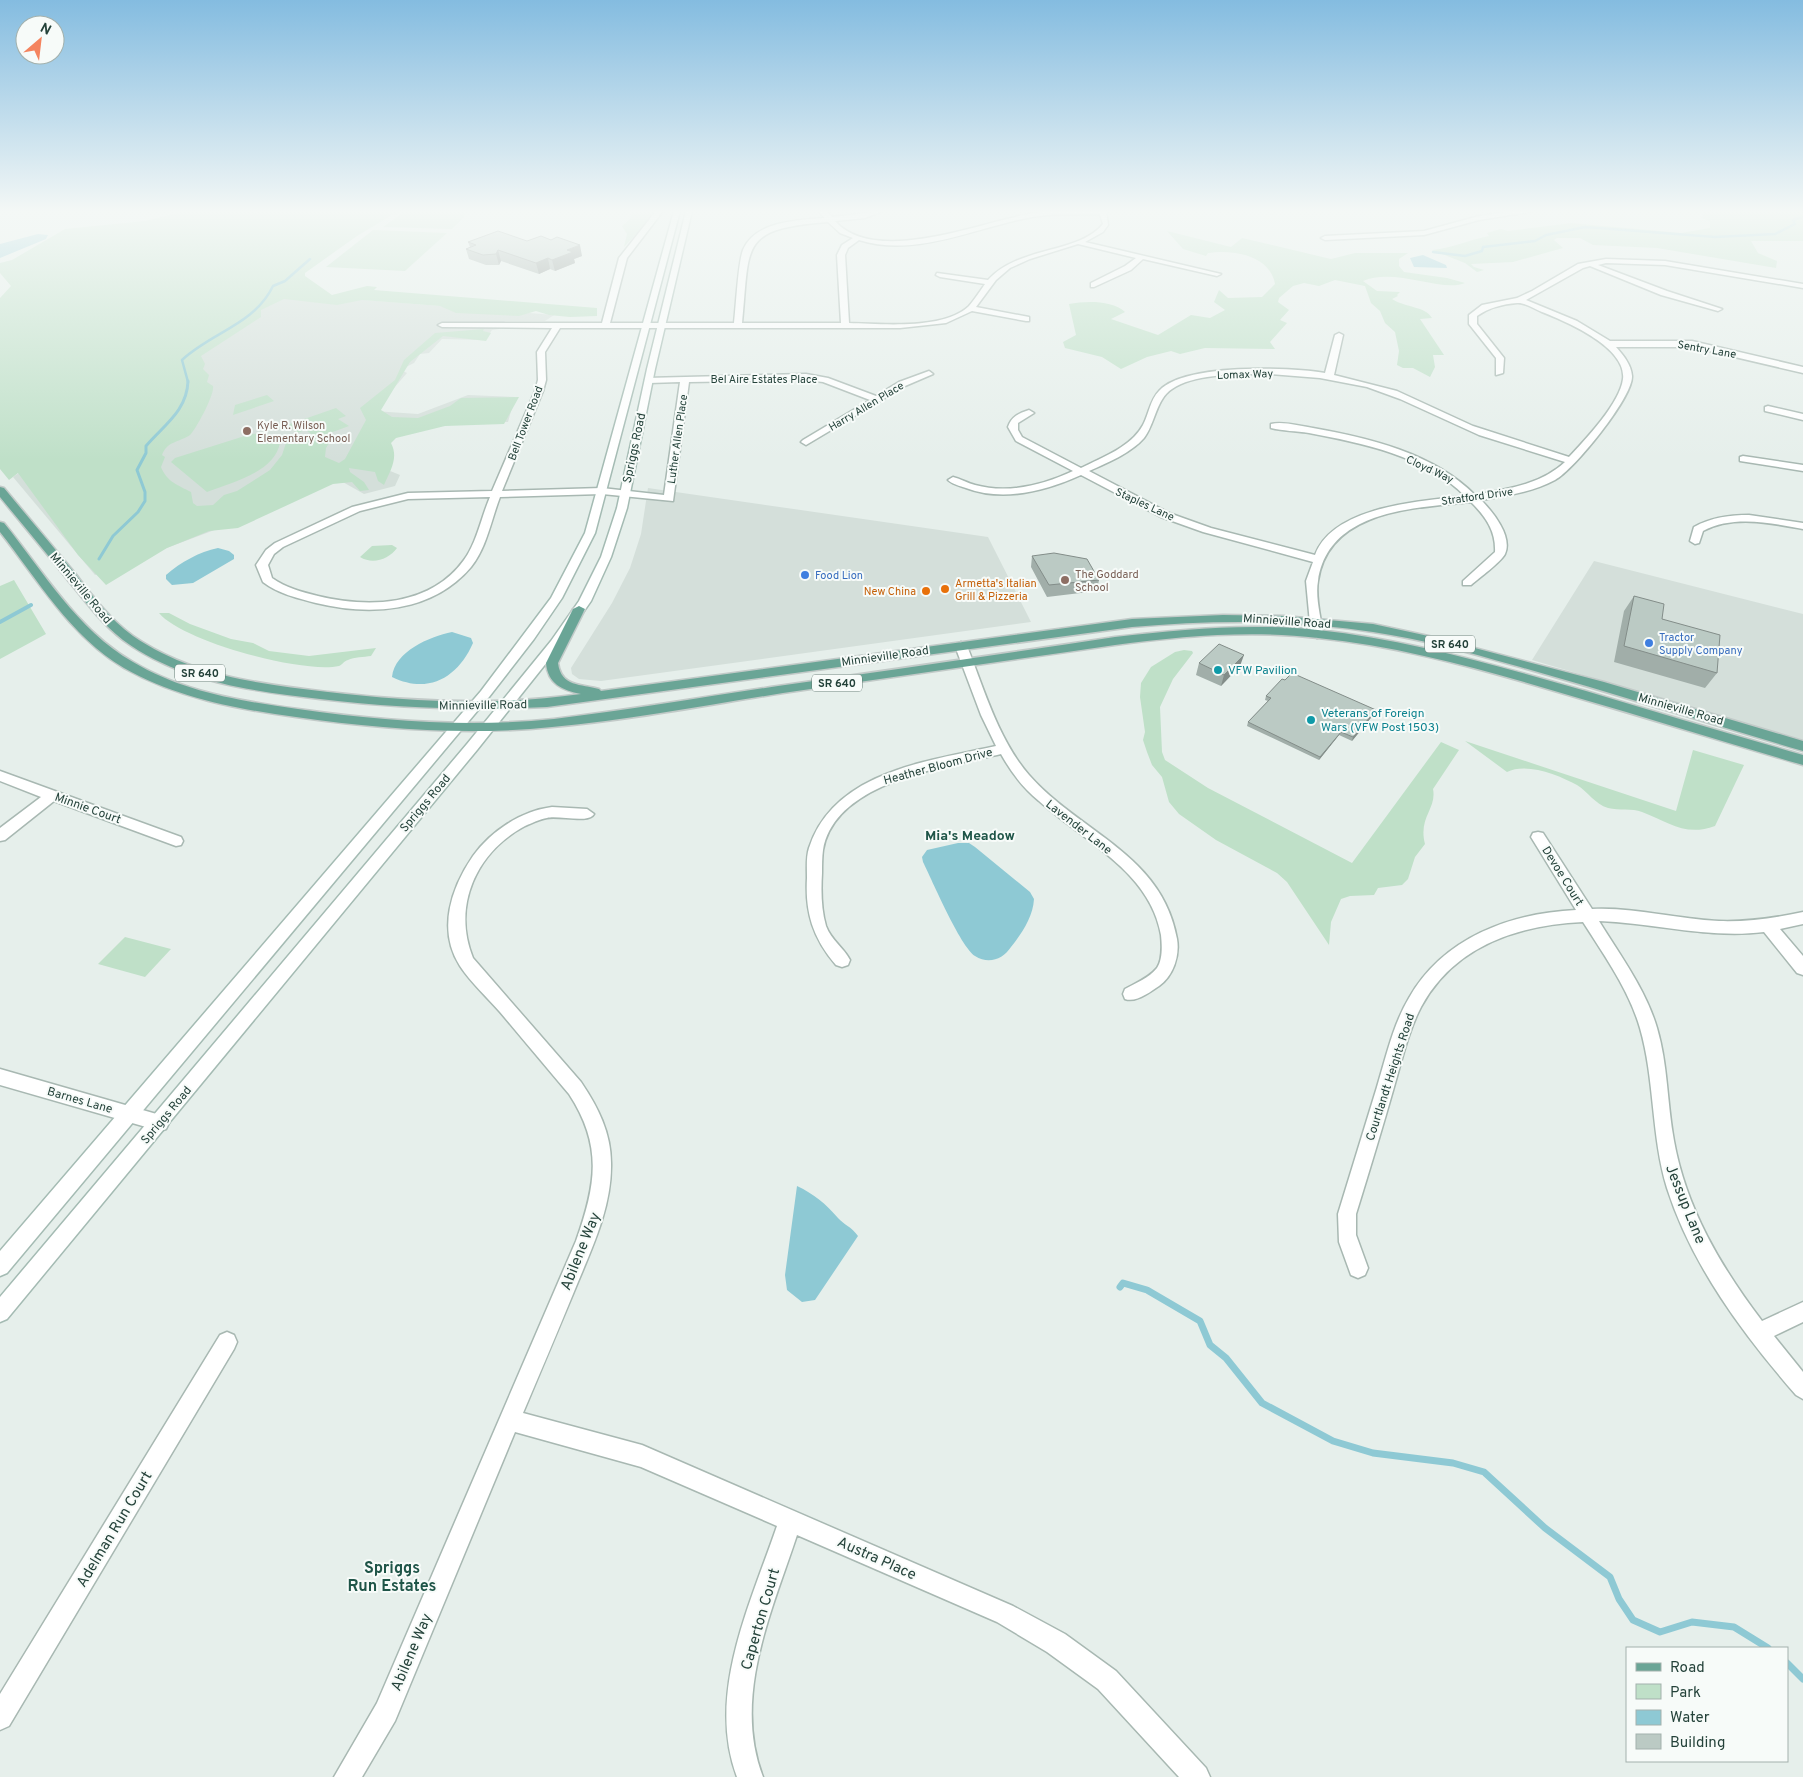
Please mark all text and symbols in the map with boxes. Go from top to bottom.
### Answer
north arrow [15,15,65,65]
text: N [37,20,54,40]
street label: Sentry Lane [1676,338,1737,362]
street label: Lomax Way [1217,367,1274,383]
street label: Bel Aire Estates Place [710,373,818,387]
street label: Harry Allen Place [826,379,907,435]
street label: Bell Tower Road [505,384,547,463]
street label: Luther Allen Place [665,393,691,485]
street label: Spriggs Road [620,412,650,485]
place label: Kyle R. Wilson Elementary School [257,419,350,446]
marker: Kyle R. Wilson Elementary School [241,425,253,437]
street label: Cloyd Way [1404,453,1456,487]
street label: Staples Lane [1113,485,1176,525]
street label: Stratford Drive [1440,485,1514,509]
street label: Minnieville Road [46,550,115,628]
place label: The Goddard School [1075,568,1139,595]
marker: Food Lion [799,569,811,581]
place label: Food Lion [815,569,863,583]
marker: The Goddard School [1059,574,1071,586]
place label: Armetta's Italian Grill & Pizzeria [955,577,1037,604]
marker: Armetta's Italian Grill & Pizzeria [939,583,951,595]
place label: New China [864,585,916,599]
marker: New China [920,585,932,597]
street label: Minnieville Road [1242,611,1331,633]
place label: Tractor Supply Company [1659,631,1743,658]
road number: SR 640 [1425,636,1475,652]
marker: Tractor Supply Company [1643,637,1655,649]
street label: Minnieville Road [840,643,930,671]
place label: VFW Pavilion [1228,663,1297,679]
road number: SR 640 [175,664,225,681]
marker: VFW Pavilion [1212,664,1224,676]
road number: SR 640 [812,674,862,691]
street label: Minnieville Road [1636,690,1725,730]
street label: Minnieville Road [439,697,527,715]
place label: Veterans of Foreign Wars (VFW Post 1503) [1321,706,1439,736]
marker: Veterans of Foreign Wars (VFW Post 1503) [1305,714,1317,726]
street label: Heather Bloom Drive [882,745,995,789]
street label: Spriggs Road [397,771,455,836]
street label: Minnie Court [52,790,123,828]
street label: Lavender Lane [1042,797,1115,859]
district label: Mia's Meadow [925,828,1015,845]
street label: Devoe Court [1538,844,1587,909]
street label: Courtlandt Heights Road [1363,1012,1419,1143]
street label: Spriggs Road [138,1083,196,1148]
street label: Barnes Lane [45,1084,114,1118]
street label: Jessup Lane [1660,1162,1709,1247]
street label: Abilene Way [557,1210,606,1293]
street label: Adelman Run Court [73,1468,157,1591]
street label: Austra Place [834,1533,919,1585]
district label: Spriggs Run Estates [348,1559,436,1597]
street label: Caperton Court [738,1566,785,1672]
street label: Abilene Way [388,1611,437,1694]
legend [1626,1647,1788,1762]
text: Road [1670,1659,1705,1678]
text: Park [1670,1684,1701,1703]
text: Water [1670,1709,1710,1728]
text: Building [1670,1734,1725,1753]

